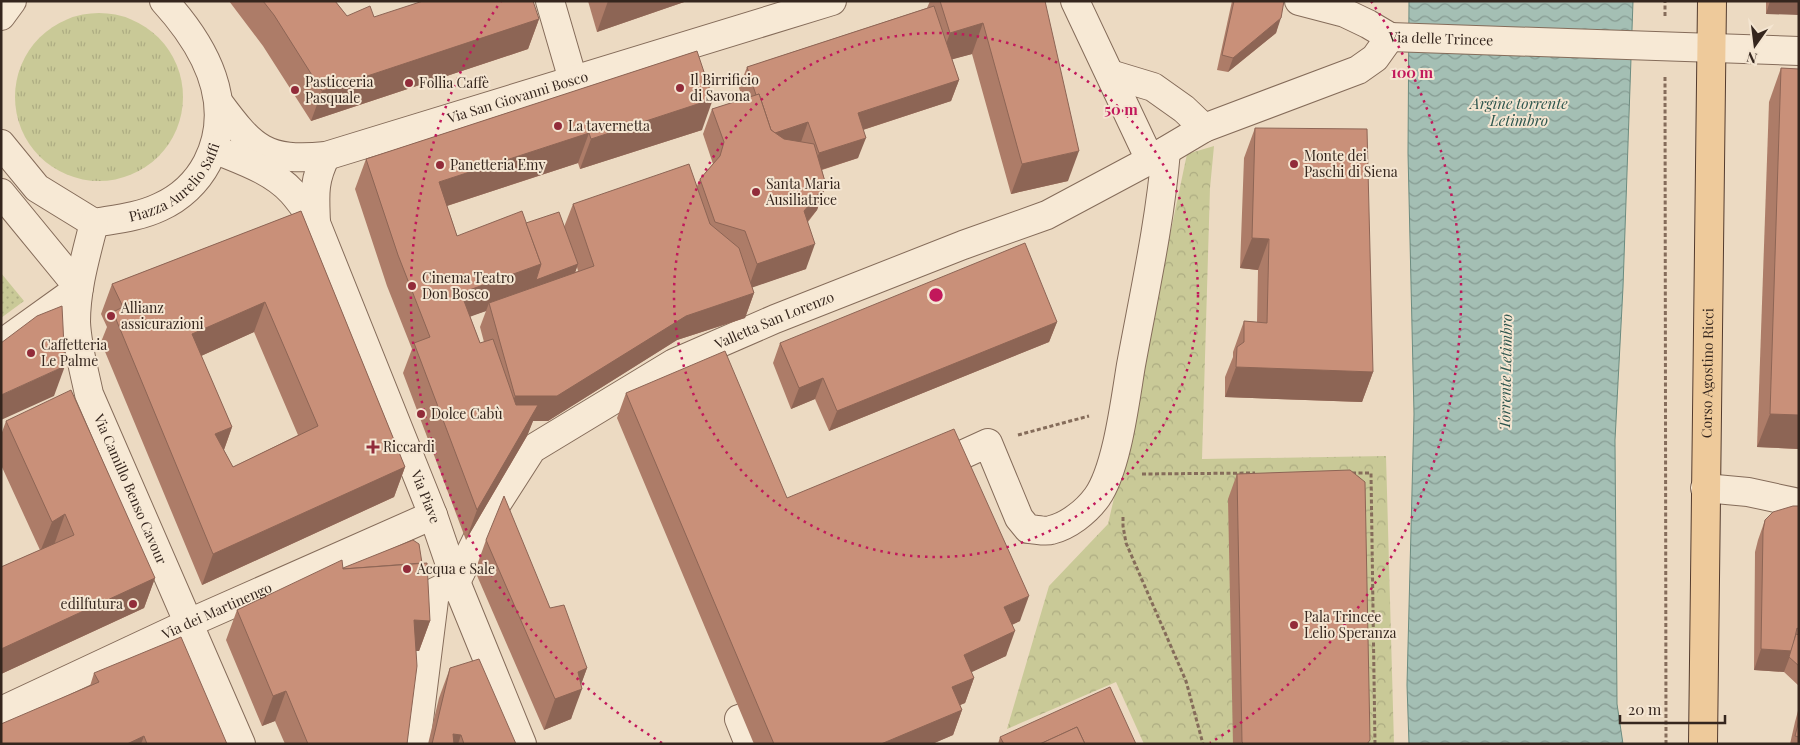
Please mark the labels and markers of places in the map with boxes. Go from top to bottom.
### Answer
place label: Il Birrificio di Savona [690,70,759,105]
place label: Pasticceria Pasquale [305,72,373,107]
place label: Follia Caffè [419,73,489,92]
marker: Follia Caffè [403,77,415,89]
marker: Il Birrificio di Savona [674,82,686,94]
marker: Pasticceria Pasquale [289,84,301,96]
place label: La tavernetta [568,116,650,135]
marker: La tavernetta [552,120,564,132]
place label: Monte dei Paschi di Siena [1304,146,1398,181]
place label: Panetteria Emy [450,155,545,174]
marker: Monte dei Paschi di Siena [1288,158,1300,170]
marker: Panetteria Emy [434,159,446,171]
place label: Santa Maria Ausiliatrice [765,174,841,209]
marker: Santa Maria Ausiliatrice [750,186,762,198]
place label: Cinema Teatro Don Bosco [422,268,515,303]
marker: Cinema Teatro Don Bosco [406,280,418,292]
centre of rings [927,286,945,304]
place label: Allianz assicurazioni [120,298,204,333]
marker: Allianz assicurazioni [105,310,117,322]
place label: Caffetteria Le Palme [41,335,107,370]
marker: Caffetteria Le Palme [25,347,37,359]
place label: Dolce Cabù [431,404,503,423]
marker: Dolce Cabù [415,408,427,420]
place label: Riccardi [383,437,435,456]
marker: Riccardi [367,441,379,453]
place label: Acqua e Sale [416,559,495,578]
marker: Acqua e Sale [401,563,413,575]
place label: edilfutura [61,594,123,613]
marker: edilfutura [127,598,139,610]
place label: Pala Trincee Lelio Speranza [1304,607,1397,642]
marker: Pala Trincee Lelio Speranza [1288,619,1300,631]

